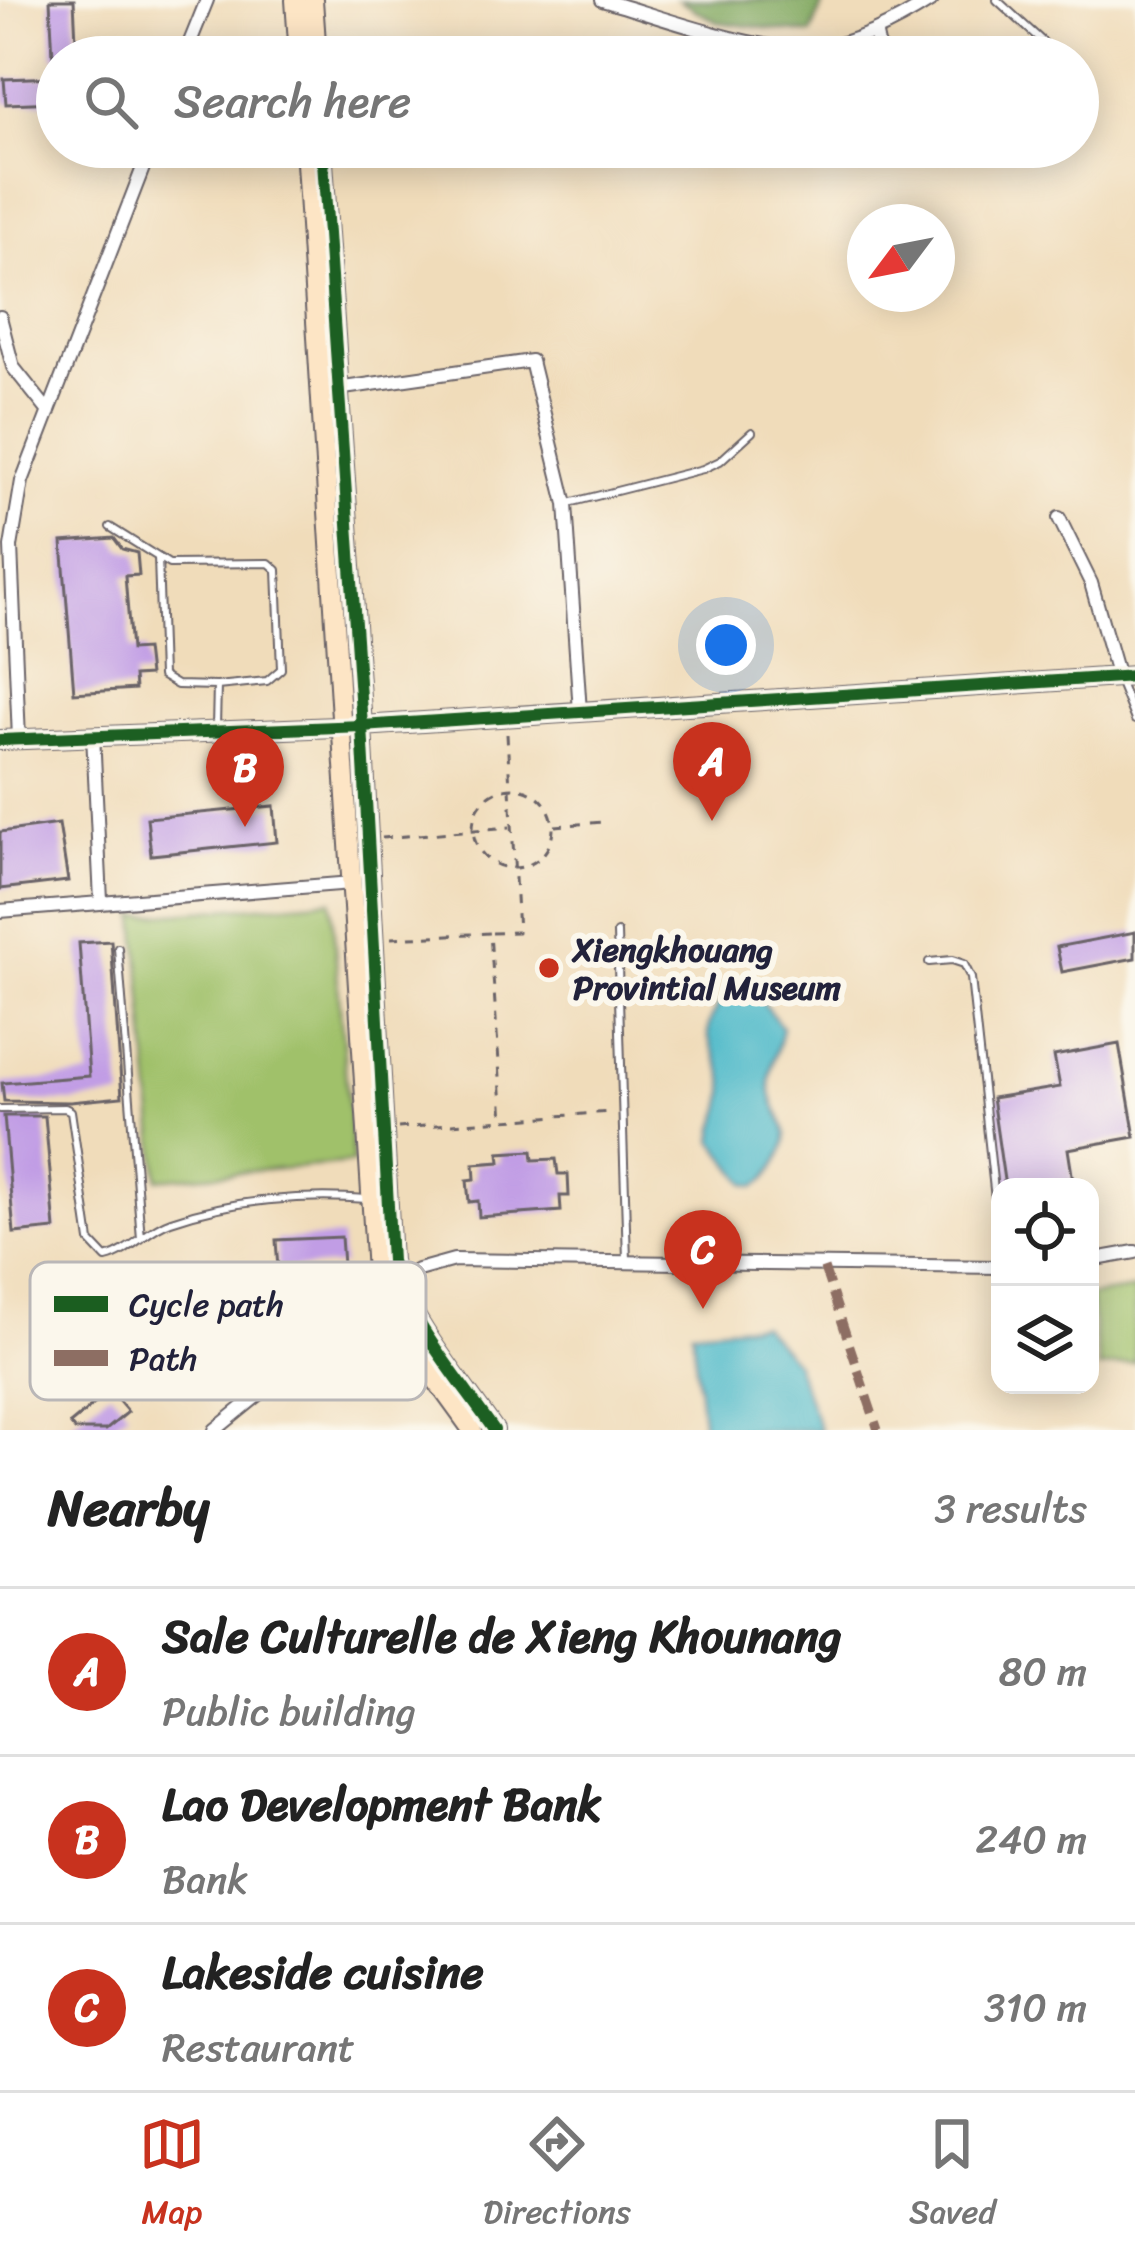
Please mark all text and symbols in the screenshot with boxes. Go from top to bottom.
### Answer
search box [36,36,1099,168]
text: Search here [174,62,411,142]
icon: search [78,69,144,135]
north arrow [847,204,955,312]
your location [696,615,756,675]
pin: A [673,722,751,821]
pin: B [206,728,284,827]
place label: Xiengkhouang Provintial Museum [571,921,842,1017]
marker: Xiengkhouang Provintial Museum [536,955,562,981]
map controls [991,1178,1099,1394]
button: locate [991,1178,1099,1286]
pin: C [664,1210,742,1309]
legend [30,1262,426,1400]
text: Cycle path [129,1276,284,1334]
button: layers [991,1286,1099,1394]
text: Path [129,1330,197,1388]
text: Nearby [48,1463,209,1553]
text: 3 results [934,1474,1087,1543]
text: Sale Culturelle de Xieng Khounang [162,1597,841,1677]
text: A [74,1637,100,1706]
text: 80 m [999,1637,1087,1706]
text: Public building [162,1677,416,1746]
text: Lao Development Bank [162,1765,602,1845]
text: B [75,1805,99,1874]
text: 240 m [975,1805,1087,1874]
text: Bank [162,1845,248,1914]
text: Lakeside cuisine [162,1933,484,2013]
text: C [75,1973,99,2042]
text: 310 m [984,1973,1087,2042]
text: Restaurant [162,2013,355,2082]
tab: Map [139,2111,205,2241]
tab: Directions [483,2111,631,2241]
tab: Saved [909,2111,996,2241]

